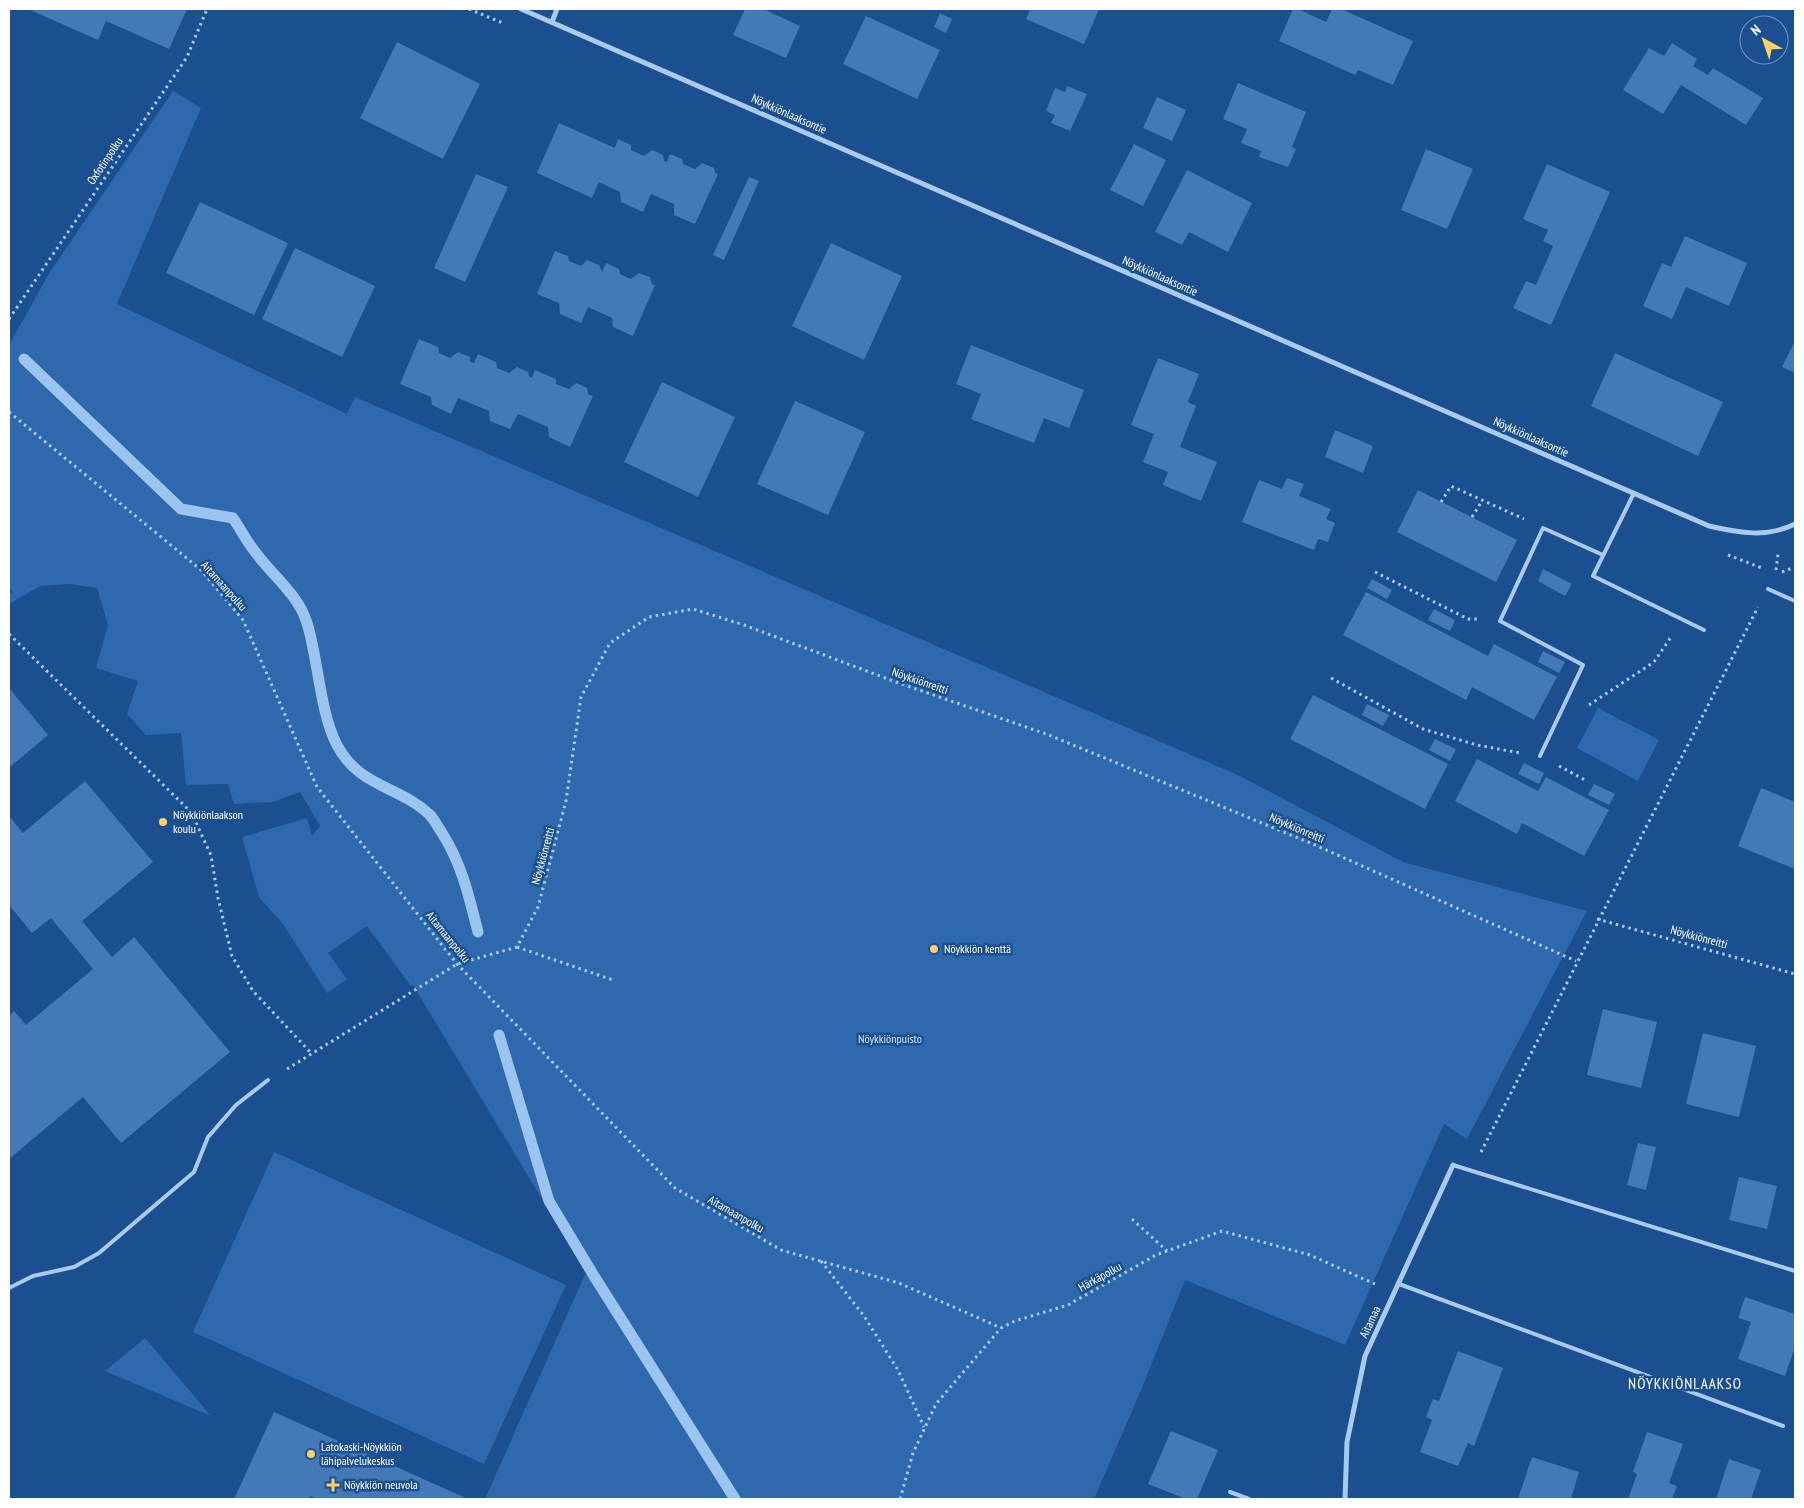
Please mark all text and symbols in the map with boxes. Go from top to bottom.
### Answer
north arrow [1739,15,1789,65]
text: N [1747,21,1764,39]
street label: Nöykkiönlaaksontie [749,90,829,137]
street label: Oxfotinpolku [83,134,126,187]
street label: Nöykkiönlaaksontie [1120,252,1200,299]
street label: Nöykkiönlaaksontie [1491,413,1571,460]
street label: Aitamaanpolku [198,558,251,614]
street label: Nöykkiönreitti [890,664,950,697]
place label: Nöykkiönlaakson koulu [173,807,243,836]
street label: Nöykkiönreitti [1267,809,1327,846]
marker: Nöykkiönlaakson koulu [157,816,169,828]
street label: Nöykkiönreitti [528,826,557,886]
street label: Aitamaanpolku [423,908,474,966]
street label: Nöykkiönreitti [1669,922,1729,951]
place label: Nöykkiön kenttä [944,941,1011,956]
marker: Nöykkiön kenttä [928,943,940,955]
park label: Nöykkiönpuisto [858,1031,922,1046]
street label: Aitamaanpolku [706,1192,767,1236]
street label: Härkäpolku [1076,1259,1124,1295]
street label: Aitamaa [1356,1303,1384,1340]
district label: NÖYKKIÖNLAAKSO [1628,1374,1742,1393]
place label: Latokaski-Nöykkiön lähipalvelukeskus [321,1439,402,1468]
marker: Latokaski-Nöykkiön lähipalvelukeskus [305,1448,317,1460]
place label: Nöykkiön neuvola [344,1477,418,1492]
marker: Nöykkiön neuvola [326,1478,340,1492]

